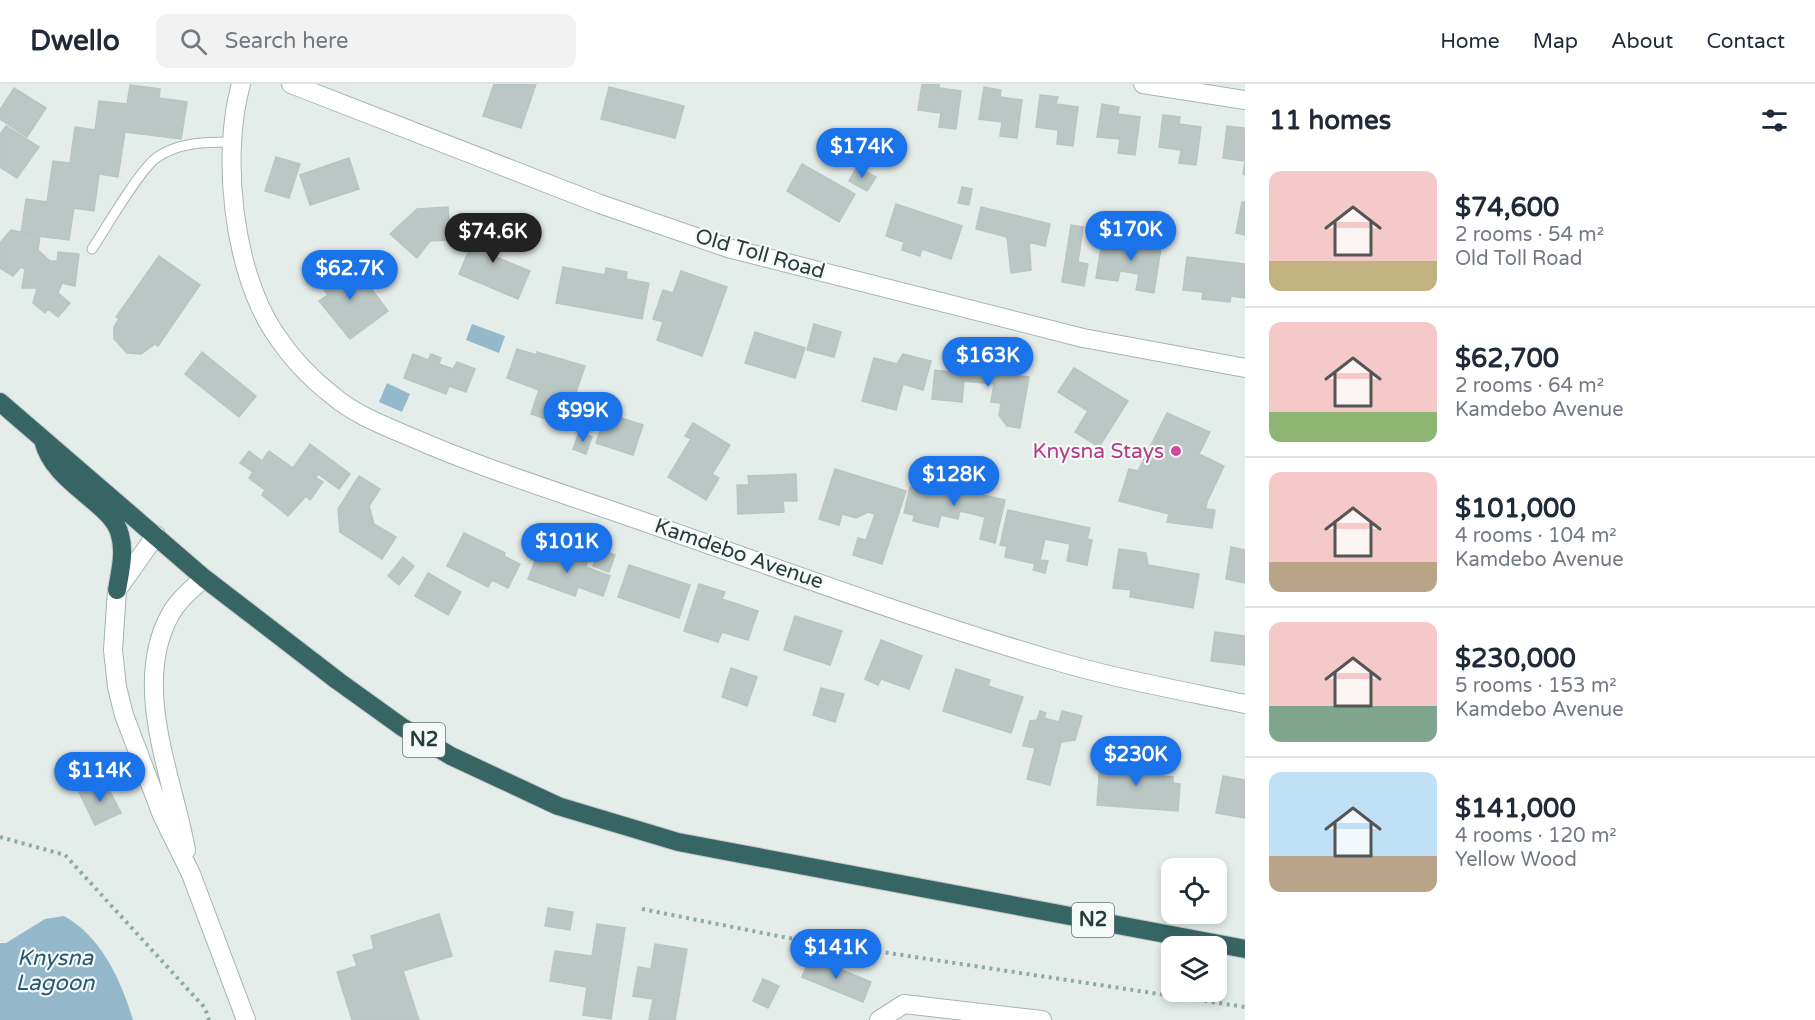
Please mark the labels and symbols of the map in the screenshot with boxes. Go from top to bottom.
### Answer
pin: $174K [820,128,904,179]
pin: $170K [1089,211,1173,262]
pin: $74.6K [444,213,542,264]
street label: Old Toll Road [692,224,828,284]
pin: $62.7K [301,250,399,301]
pin: $163K [946,337,1030,388]
pin: $99K [547,392,619,443]
place label: Knysna Stays [1032,439,1164,464]
marker: Knysna Stays [1169,444,1183,458]
pin: $128K [912,456,996,507]
street label: Kamdebo Avenue [651,513,827,595]
pin: $101K [525,523,609,574]
road number: N2 [403,723,445,757]
pin: $230K [1094,736,1178,787]
pin: $114K [58,752,142,803]
road number: N2 [1072,903,1114,937]
pin: $141K [794,929,878,980]
water label: Knysna Lagoon [15,945,95,996]

